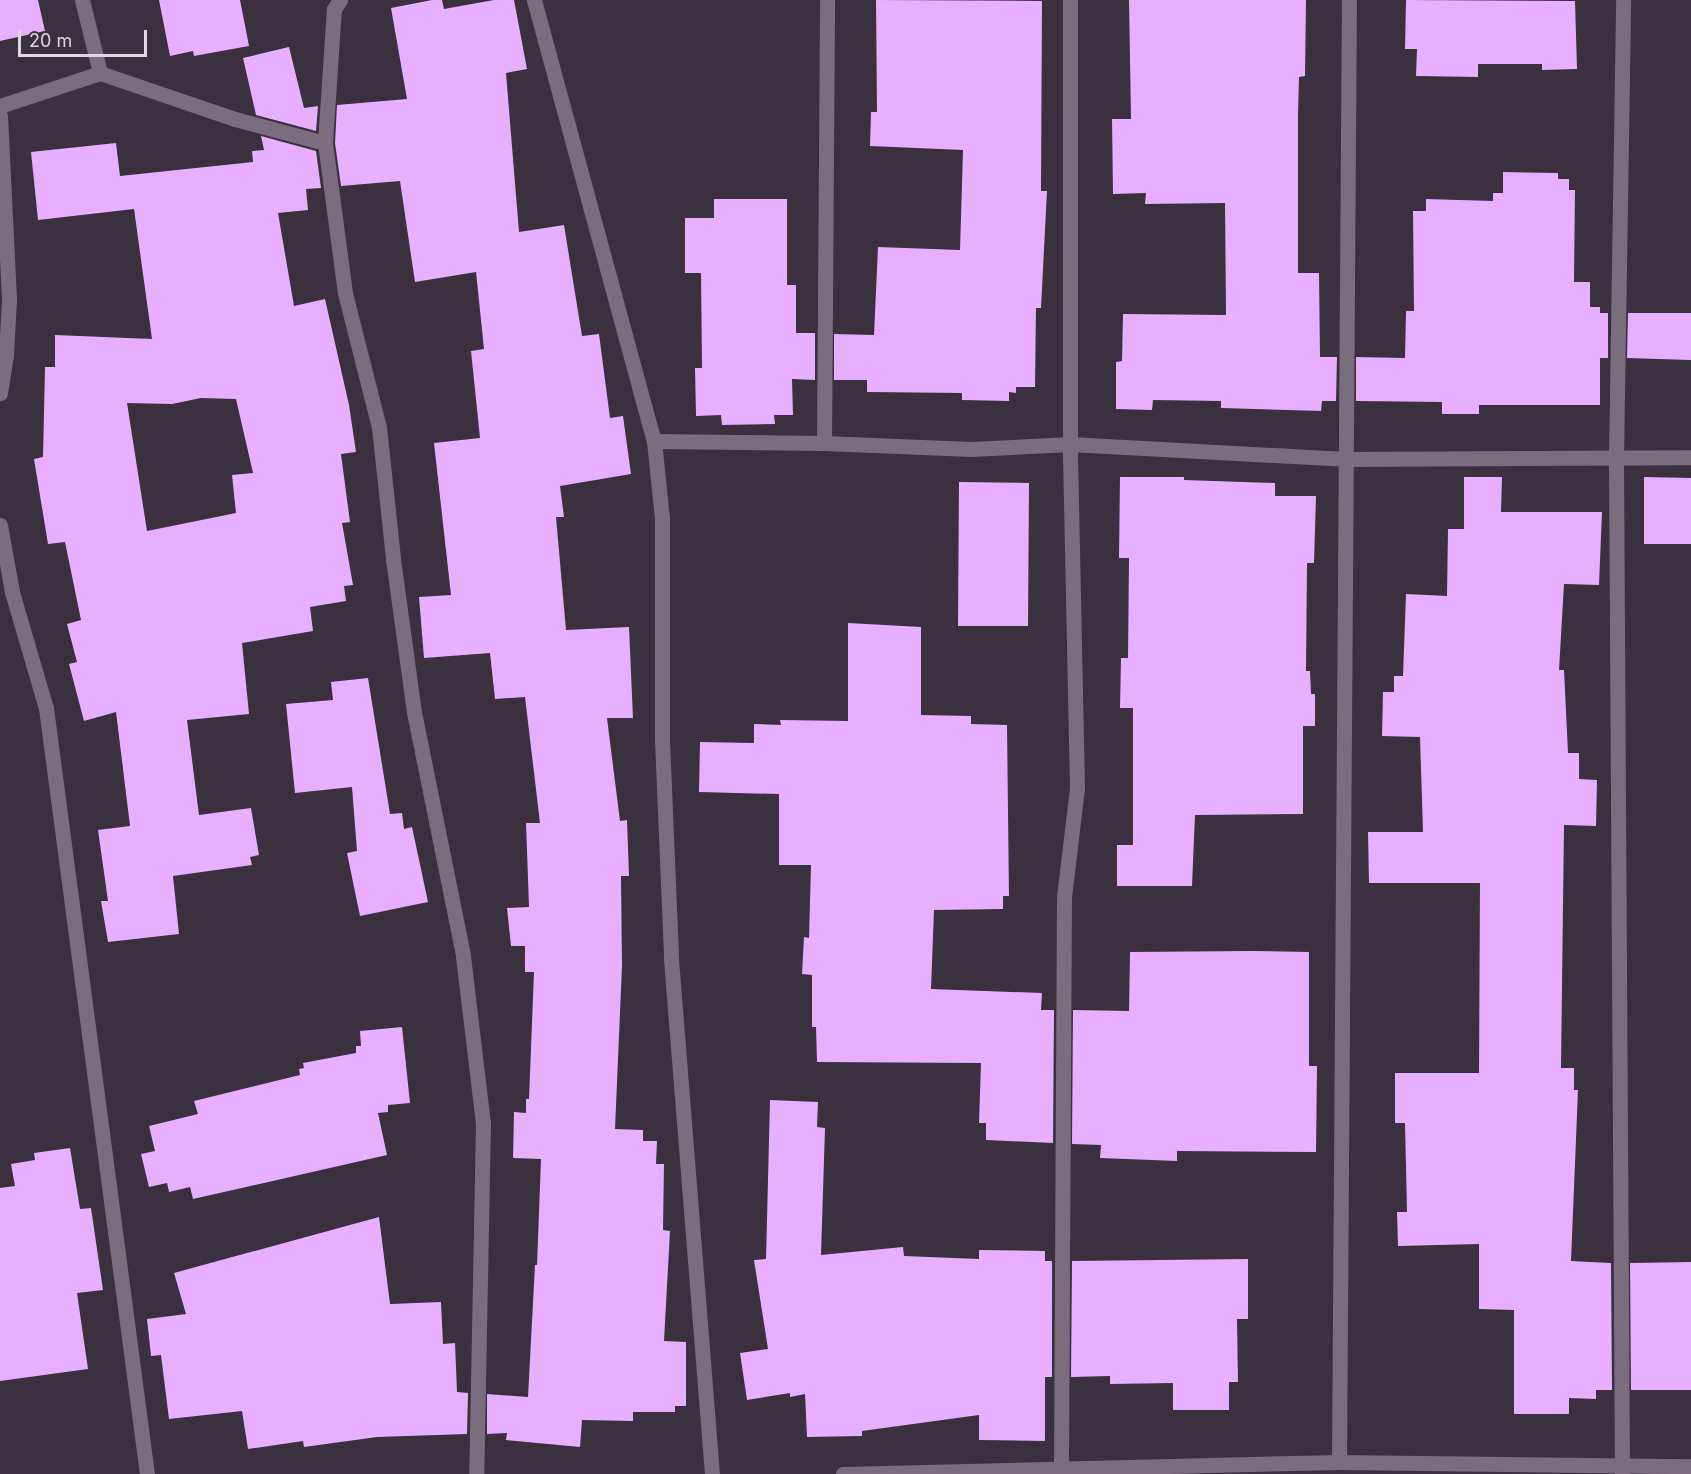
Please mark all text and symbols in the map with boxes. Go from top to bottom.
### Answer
scale bar [21,18,150,56]
text: 20 m [29,30,72,51]

